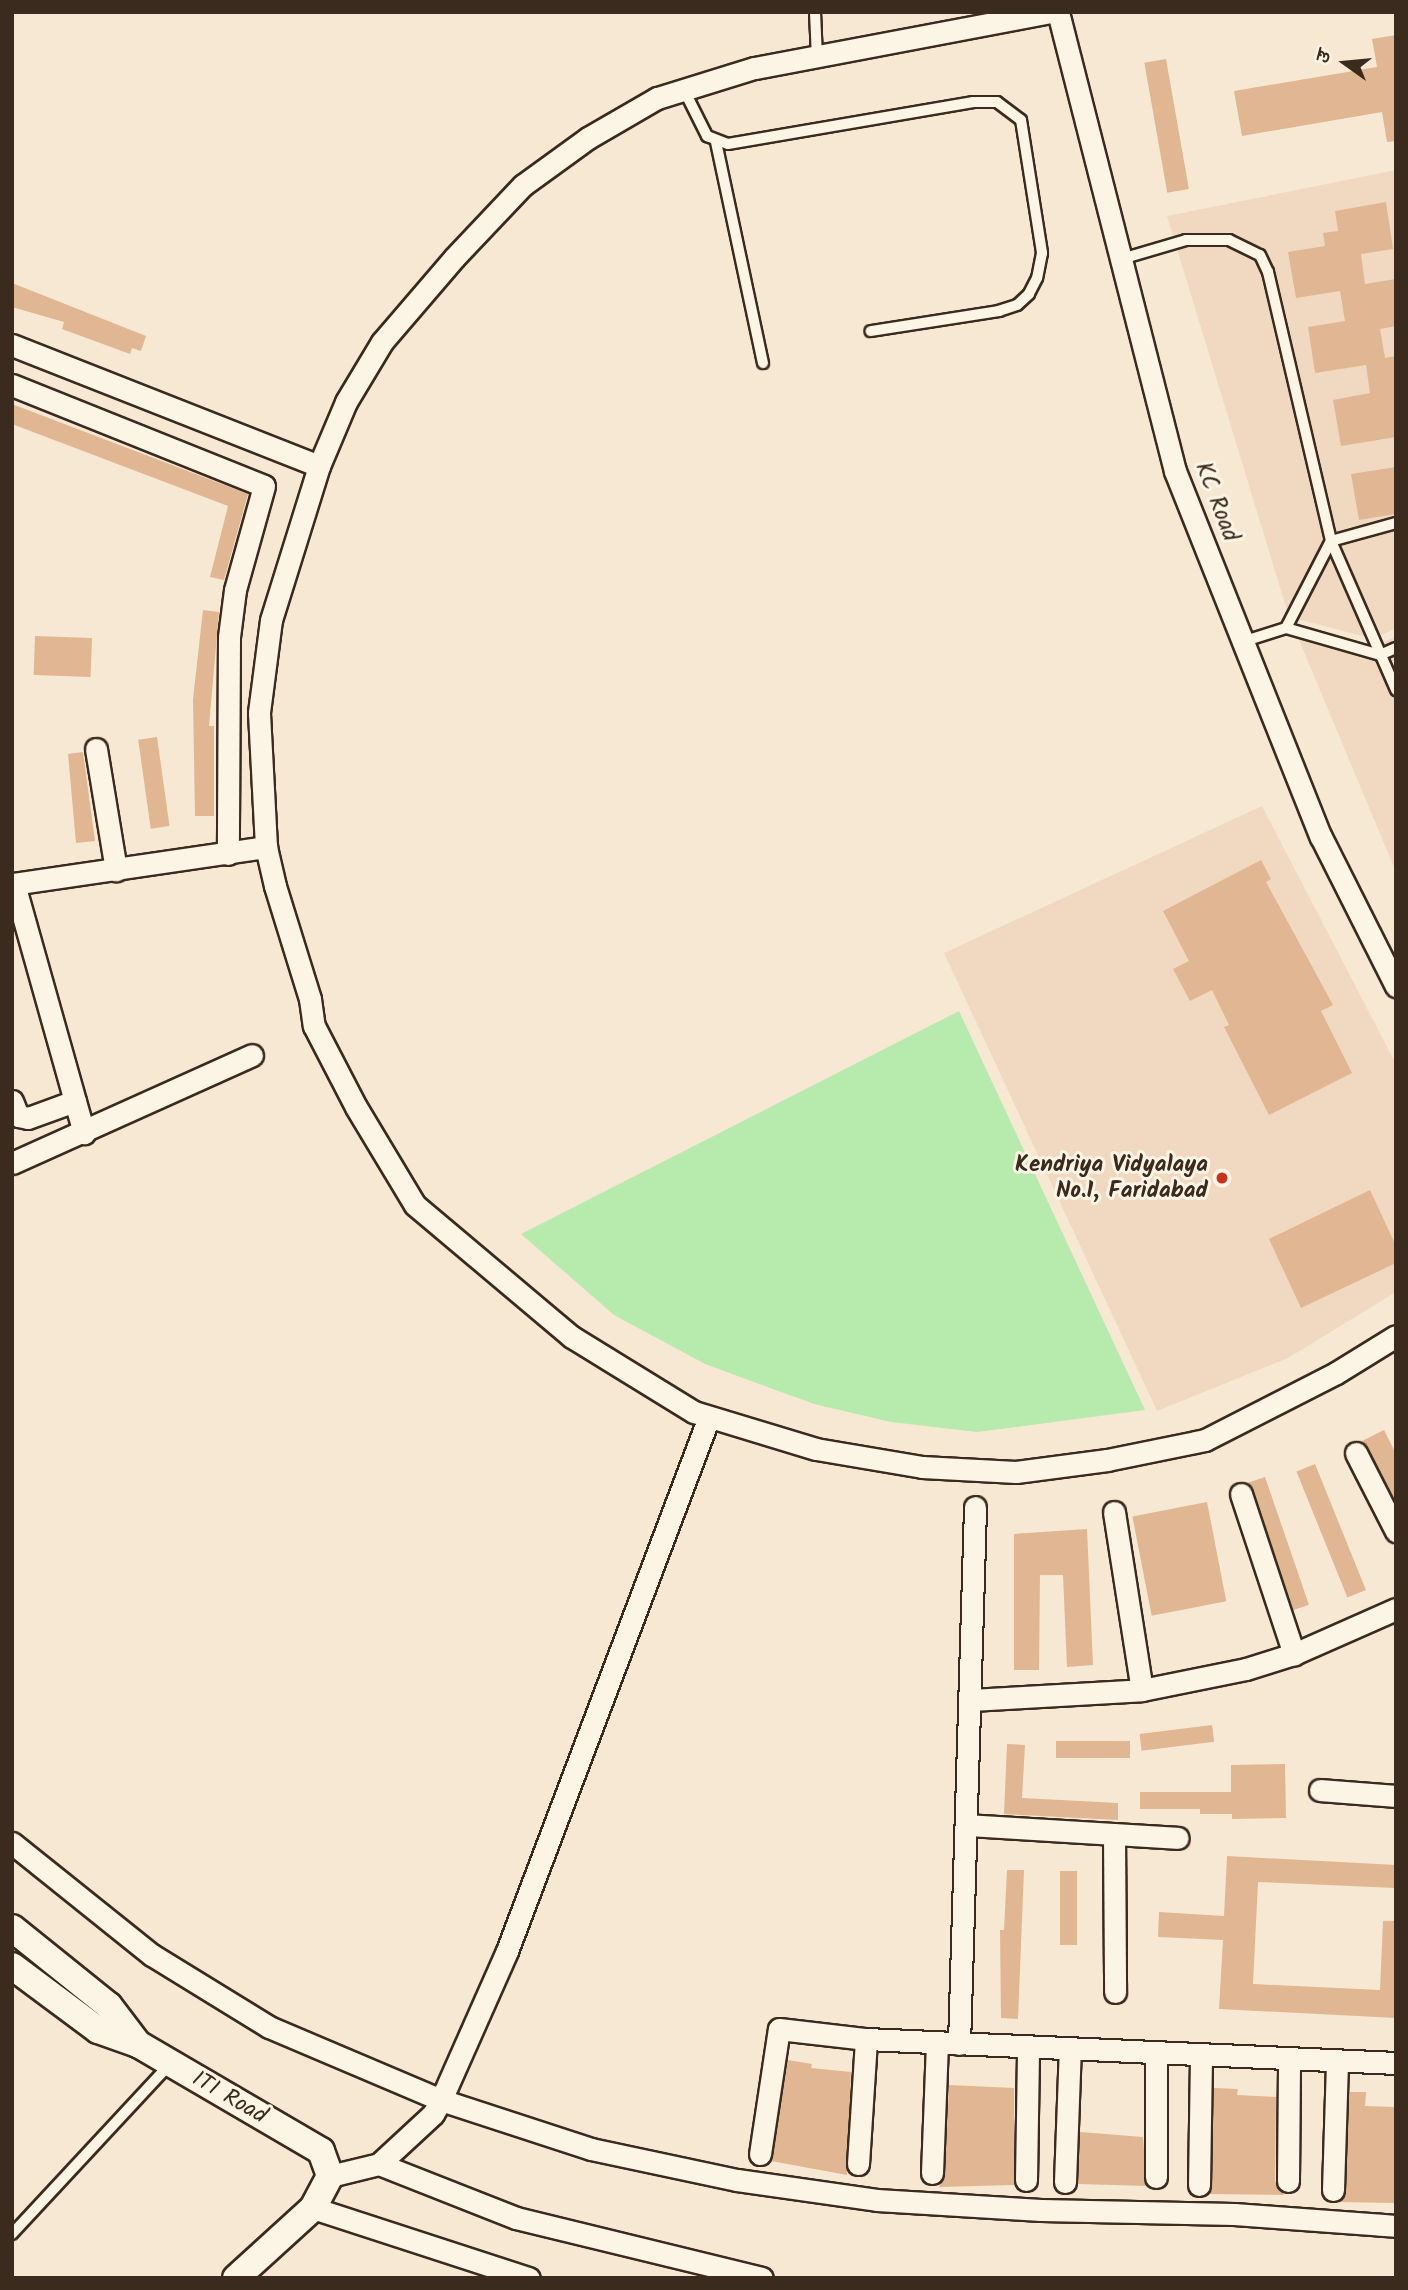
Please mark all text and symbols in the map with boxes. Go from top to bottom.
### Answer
north arrow [1310,28,1380,98]
text: उ [1309,48,1341,67]
street label: KC Road [1188,458,1244,546]
place label: Kendriya Vidyalaya No.1, Faridabad [1015,1151,1208,1205]
marker: Kendriya Vidyalaya No.1, Faridabad [1214,1170,1230,1186]
street label: ITI Road [187,2066,271,2130]

